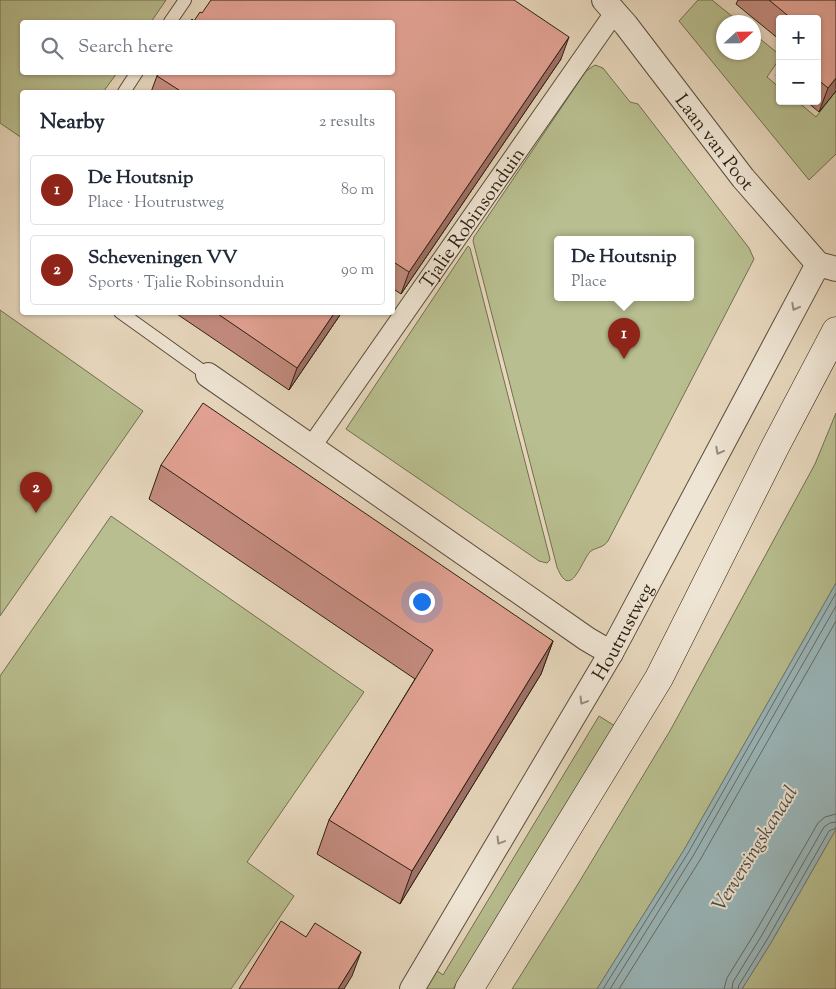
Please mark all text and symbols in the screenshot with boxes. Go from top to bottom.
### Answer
north arrow [716,15,761,60]
map controls [776,15,821,105]
button: + [776,15,821,60]
search box [20,20,395,75]
icon: search [38,34,66,62]
text: Search here [78,34,173,61]
button: − [776,60,821,105]
street label: Laan van Poot [667,89,759,198]
text: Nearby [40,108,105,138]
text: 2 results [319,111,375,134]
street label: Tjalie Robinsonduin [415,143,532,295]
text: De Houtsnip [88,165,193,192]
text: 1 [54,179,60,202]
text: 80 m [341,179,374,202]
text: Place · Houtrustweg [88,192,224,215]
popup [554,236,694,301]
text: De Houtsnip [571,244,677,271]
text: Scheveningen VV [88,245,237,272]
text: 2 [53,259,61,282]
text: 90 m [341,259,374,282]
text: Place [571,271,607,294]
text: Sports · Tjalie Robinsonduin [88,272,284,295]
one-way arrow [791,302,801,311]
pin: 1 [608,318,640,359]
one-way arrow [715,446,725,455]
pin: 2 [20,472,52,513]
street label: Houtrustweg [587,579,662,686]
your location [409,589,435,615]
one-way arrow [579,696,589,705]
water label: Verversingskanaal [706,781,806,918]
one-way arrow [496,836,506,845]

